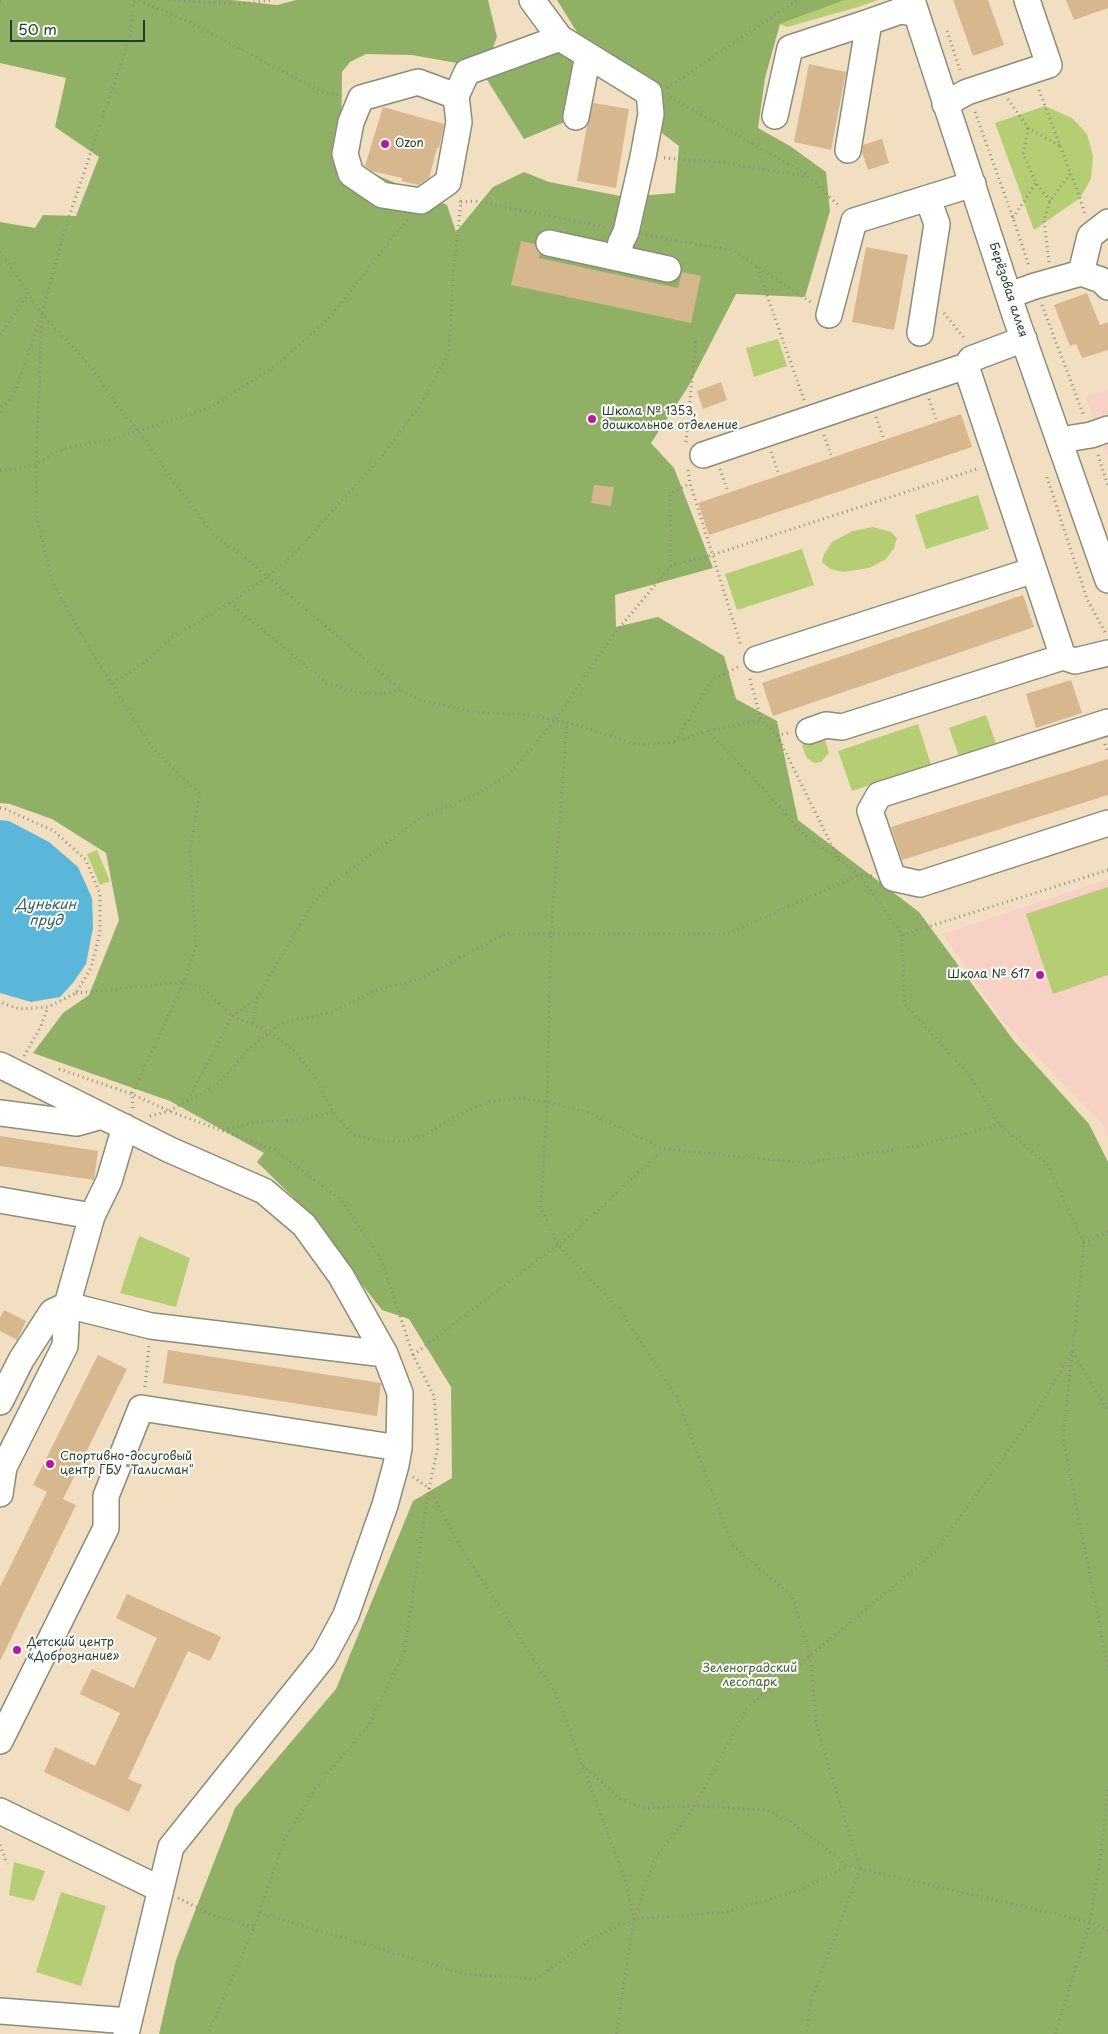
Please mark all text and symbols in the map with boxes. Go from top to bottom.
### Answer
scale bar [12,10,148,42]
text: 50 m [18,17,57,40]
place label: Ozon [395,137,424,151]
marker: Ozon [379,138,391,150]
street label: Берёзовая аллея [986,241,1030,339]
place label: Школа № 1353, дошкольное отделение [602,405,738,433]
marker: Школа № 1353, дошкольное отделение [586,413,598,425]
water label: Дунькин пруд [16,897,76,930]
place label: Школа № 617 [947,968,1030,982]
marker: Школа № 617 [1034,969,1046,981]
place label: Спортивно-досуговый центр ГБУ "Талисман" [60,1450,194,1478]
marker: Спортивно-досуговый центр ГБУ "Талисман" [44,1458,56,1470]
place label: Детский центр «Добрознание» [27,1636,119,1664]
marker: Детский центр «Добрознание» [11,1644,23,1656]
park label: Зеленоградский лесопарк [703,1662,797,1690]

